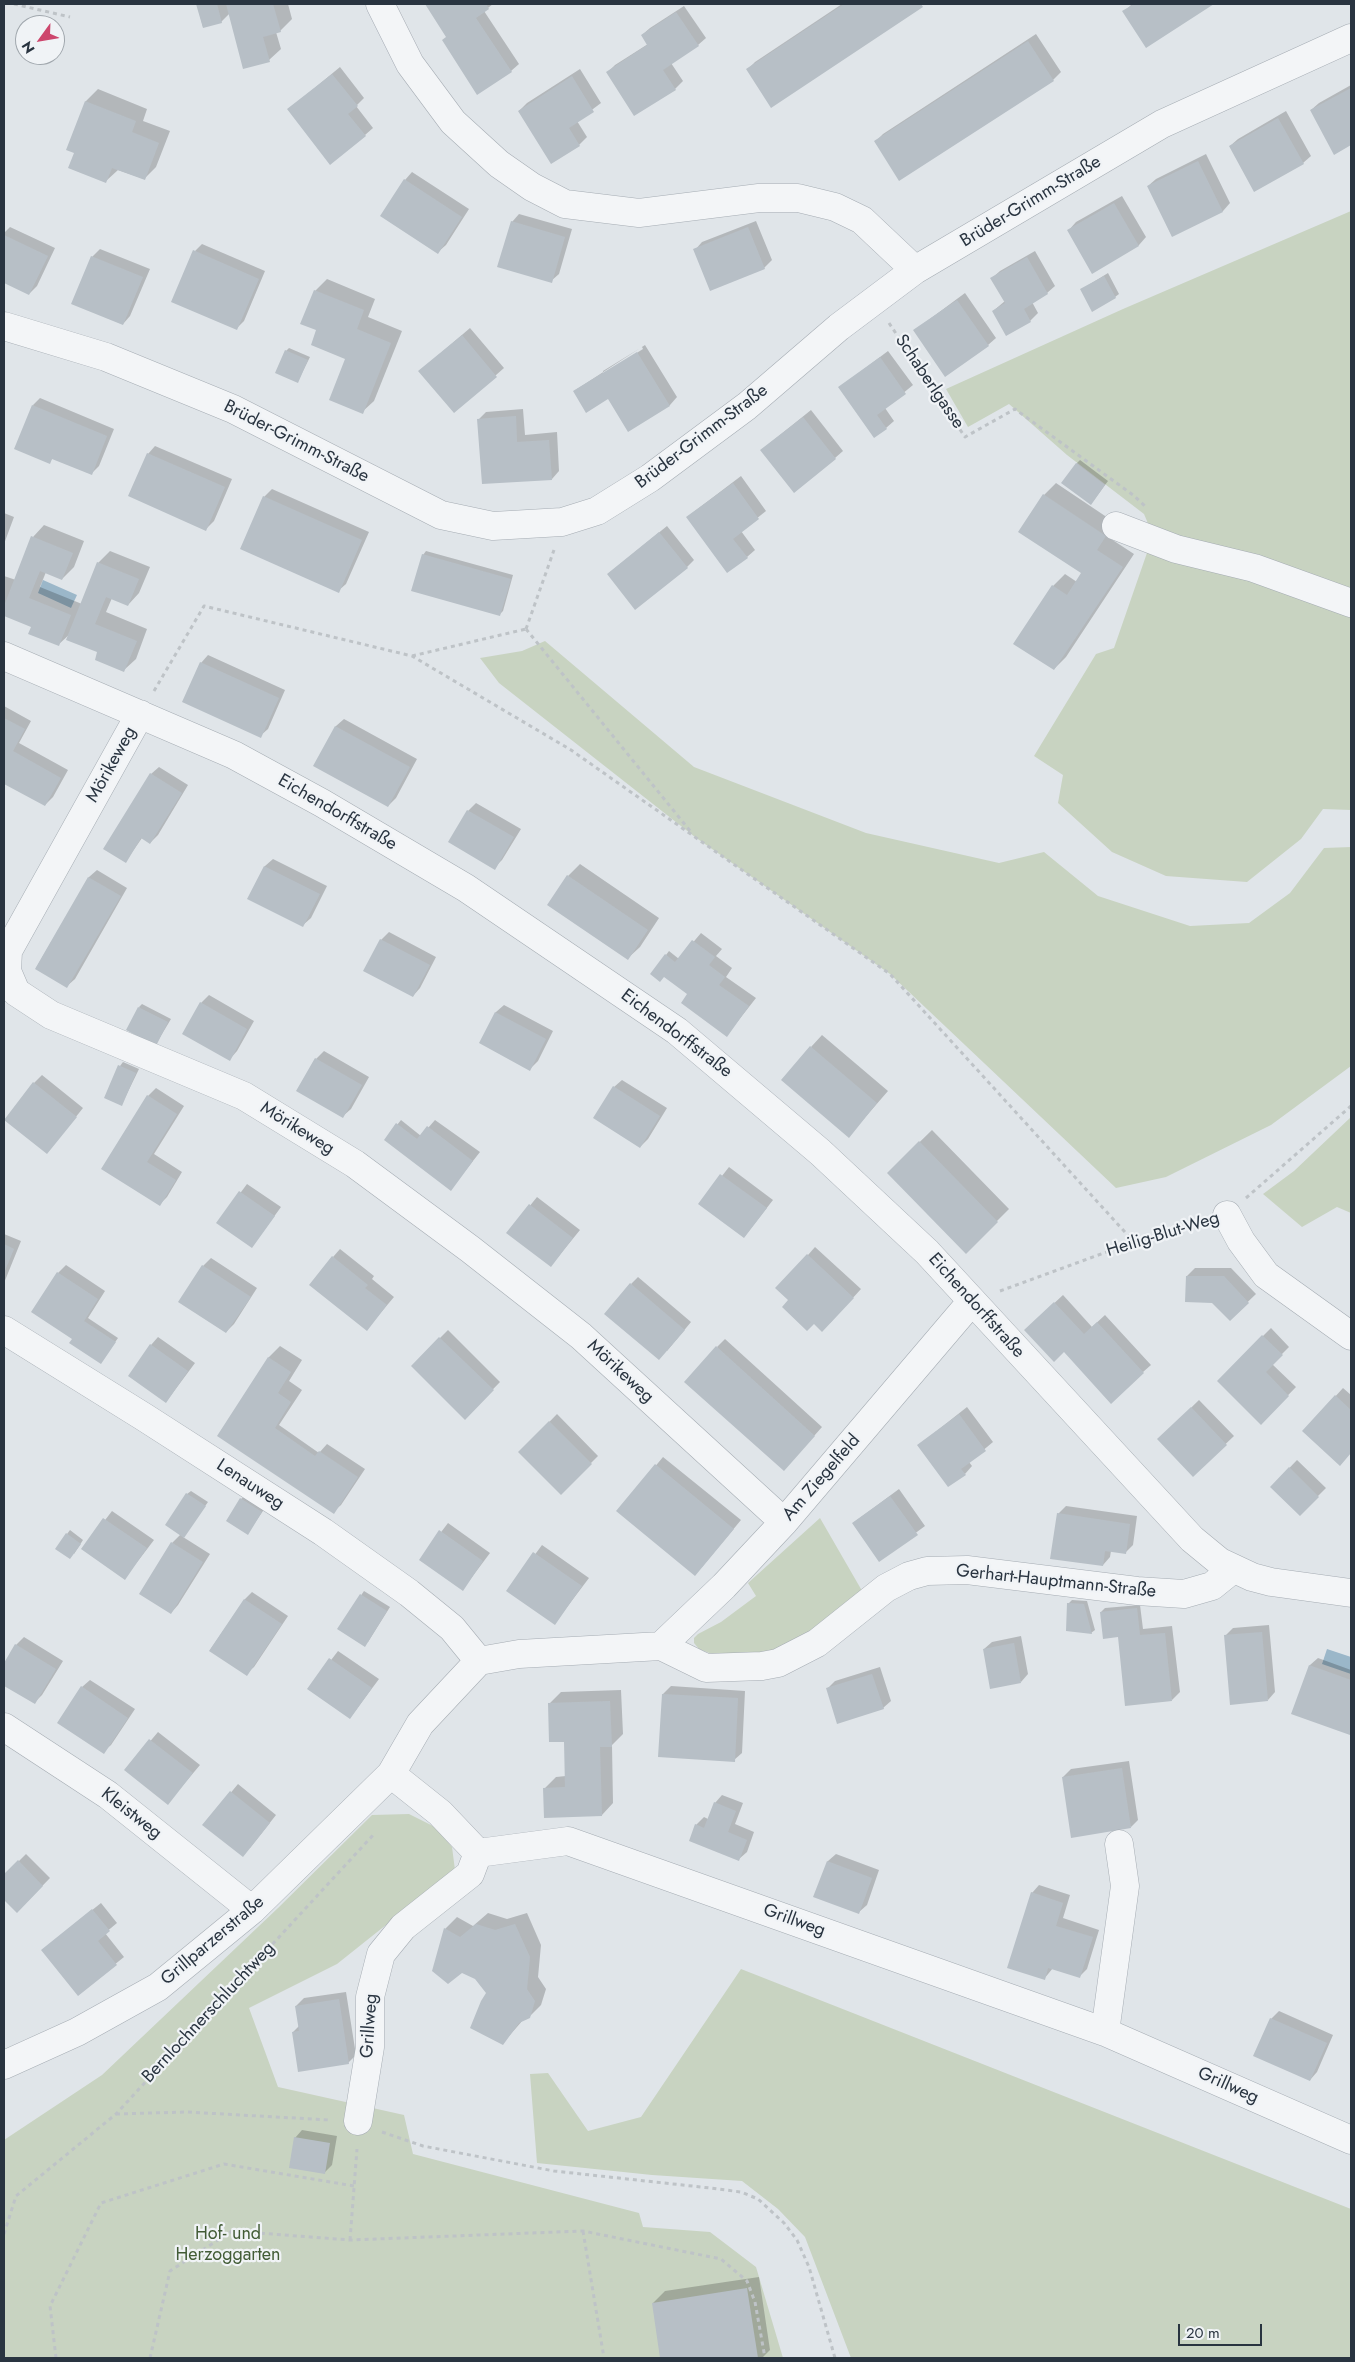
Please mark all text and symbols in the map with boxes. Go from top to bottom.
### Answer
north arrow [15,15,65,65]
text: N [17,37,40,57]
street label: Brüder-Grimm-Straße [957,151,1105,253]
street label: Schaberlgasse [890,331,968,433]
street label: Brüder-Grimm-Straße [632,380,772,494]
street label: Brüder-Grimm-Straße [220,396,372,488]
street label: Mörikeweg [82,723,142,807]
street label: Eichendorffstraße [274,770,400,856]
street label: Eichendorffstraße [616,985,736,1083]
street label: Mörikeweg [256,1098,338,1160]
street label: Heilig-Blut-Weg [1104,1208,1222,1262]
street label: Eichendorffstraße [923,1249,1029,1363]
street label: Mörikeweg [582,1336,658,1408]
street label: Am Ziegelfeld [779,1430,865,1526]
street label: Lenauweg [212,1455,288,1515]
street label: Gerhart-Hauptmann-Straße [955,1561,1157,1603]
street label: Kleistweg [96,1784,166,1844]
street label: Grillparzerstraße [157,1892,269,1990]
street label: Grillweg [760,1900,828,1942]
street label: Bernlochnerschluchtweg [138,1938,280,2088]
street label: Grillweg [357,1993,383,2059]
street label: Grillweg [1194,2063,1262,2109]
park label: Hof- und Herzoggarten [175,2224,281,2266]
scale bar [1180,2314,1264,2346]
text: 20 m [1186,2322,1220,2344]

